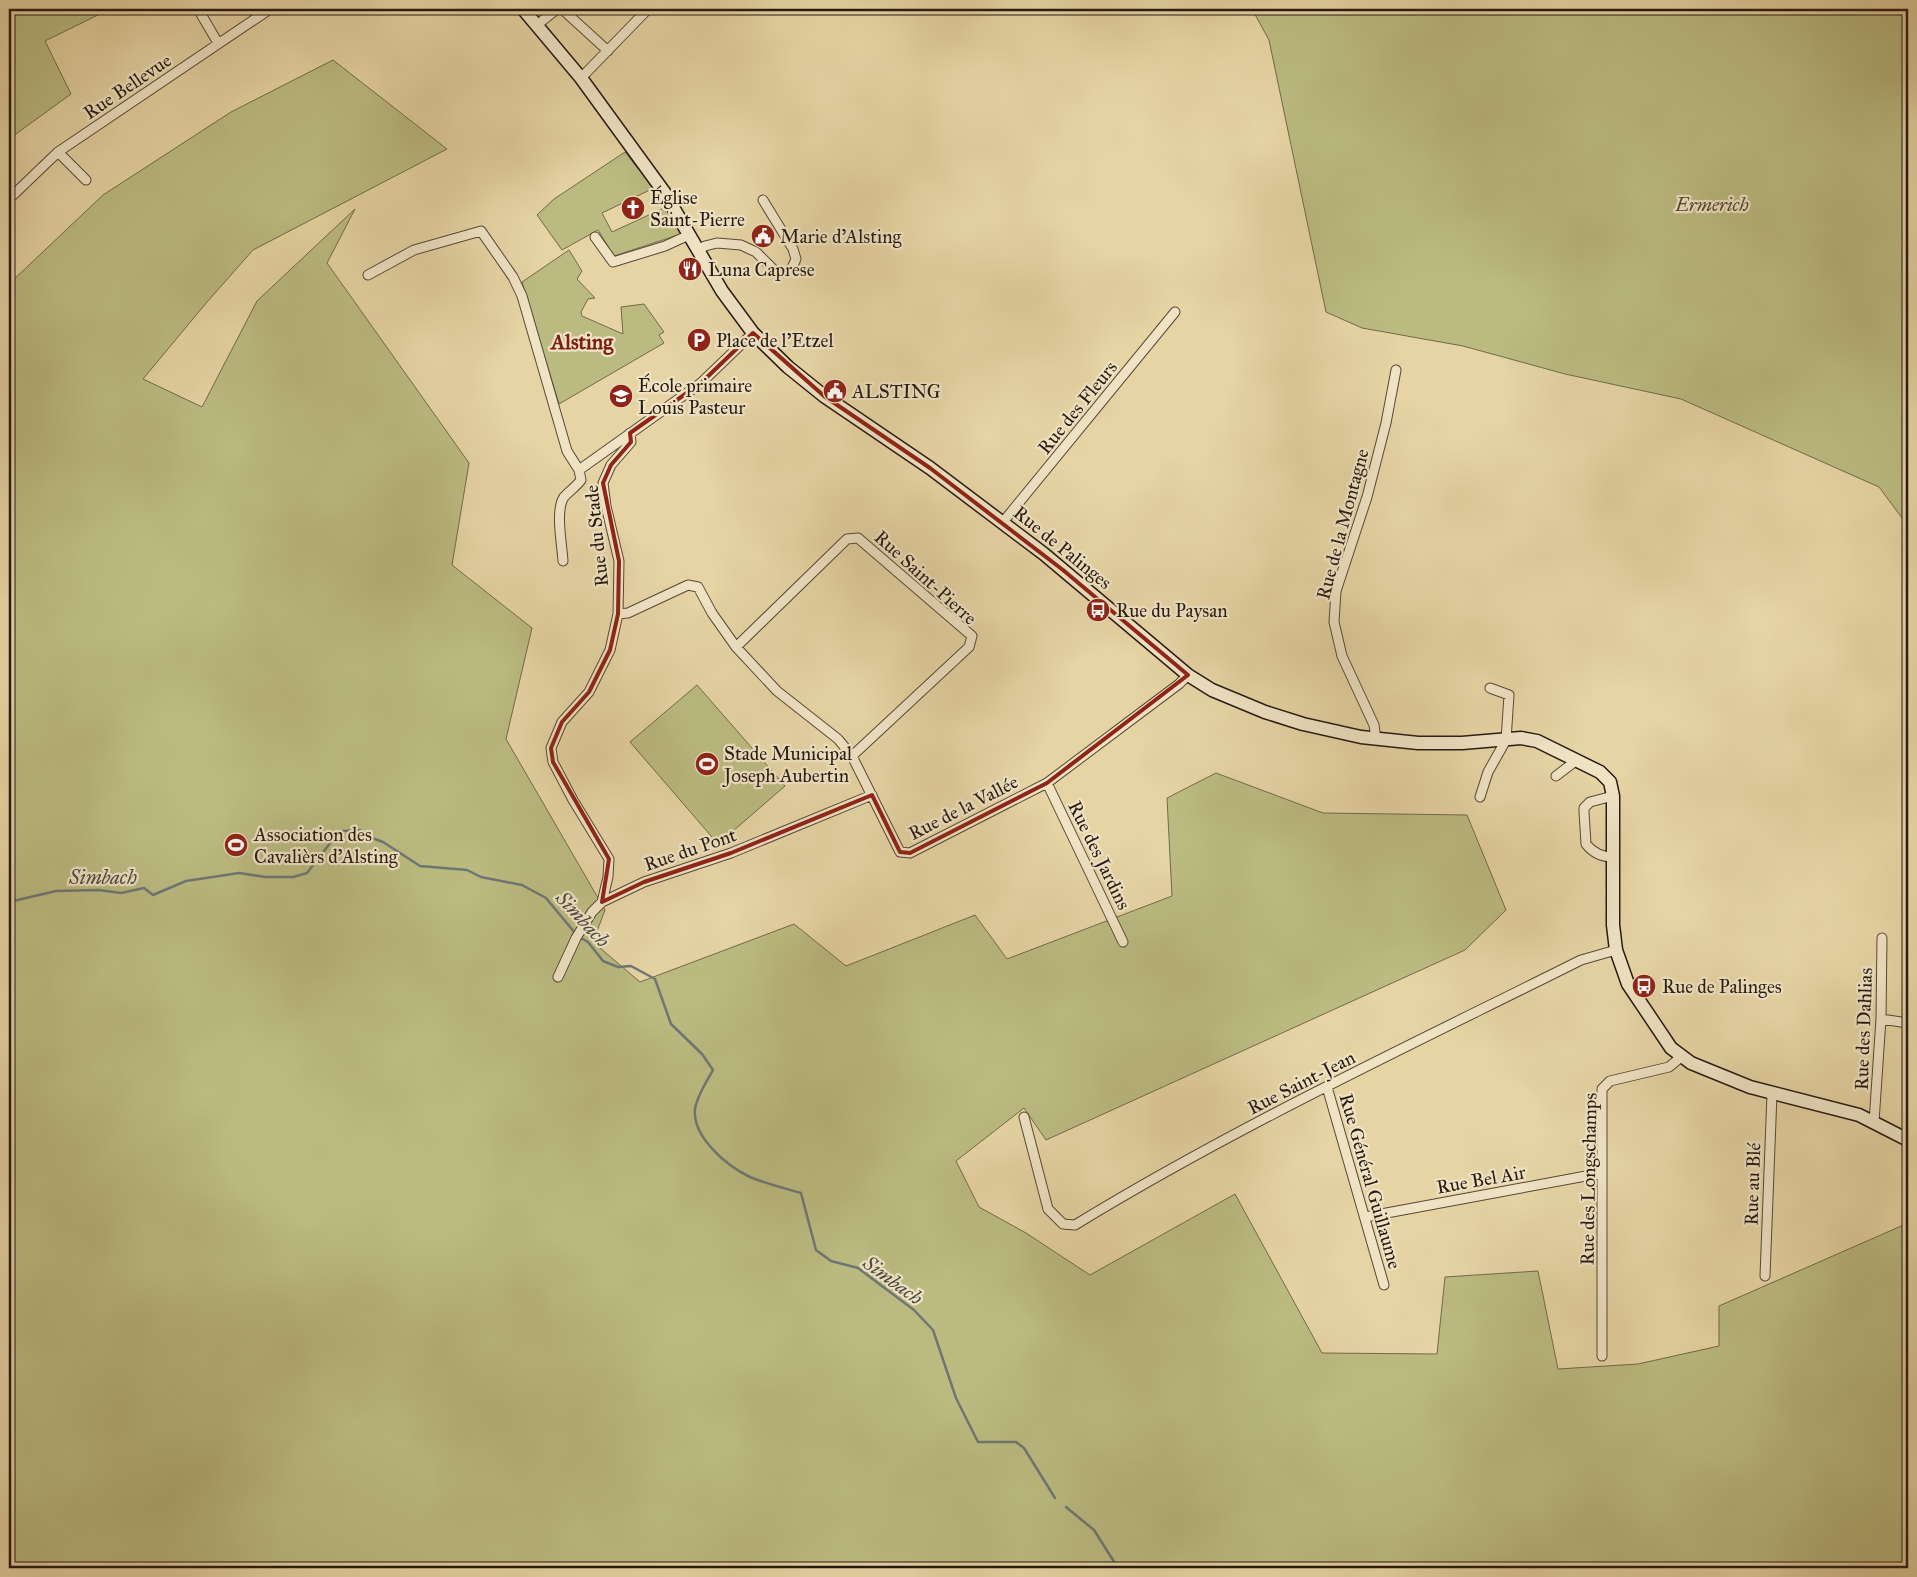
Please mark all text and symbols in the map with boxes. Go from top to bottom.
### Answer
street label: Rue Bellevue [79,49,176,124]
place label: Église Saint-Pierre [650,185,745,231]
park label: Ermerich [1674,193,1749,216]
church icon: Église Saint-Pierre [620,195,646,221]
public building icon: Marie d'Alsting [750,223,776,249]
place label: Marie d'Alsting [780,225,901,249]
restaurant icon: Luna Caprese [677,256,703,282]
place label: Luna Caprese [708,258,815,281]
parking icon: Place de l'Etzel [686,327,712,353]
district label: Alsting [549,329,614,355]
place label: Place de l'Etzel [716,329,835,352]
street label: Rue des Fleurs [1033,356,1122,459]
place label: École primaire Louis Pasteur [638,373,752,419]
public building icon: ALSTING [822,378,848,404]
place label: ALSTING [851,380,941,403]
school or university icon: École primaire Louis Pasteur [608,383,634,409]
street label: Rue de la Montagne [1311,446,1375,602]
street label: Rue du Stade [580,484,613,588]
street label: Rue de Palinges [1008,501,1117,595]
street label: Rue Saint-Pierre [870,525,982,630]
bus stop icon: Rue du Paysan [1085,597,1111,623]
place label: Rue du Paysan [1116,599,1228,622]
place label: Stade Municipal Joseph Aubertin [722,742,853,788]
sports icon: Stade Municipal Joseph Aubertin [694,751,720,777]
street label: Rue de la Vallée [905,770,1022,845]
street label: Rue des Jardins [1062,797,1136,914]
place label: Association des Cavalièrs d'Alsting [253,823,398,869]
street label: Rue du Pont [641,823,740,876]
sports icon: Association des Cavalièrs d'Alsting [223,832,249,858]
water label: Simbach [68,865,137,889]
water label: Simbach [550,885,615,952]
street label: Rue des Dahlias [1850,967,1877,1091]
bus stop icon: Rue de Palinges [1631,973,1657,999]
place label: Rue de Palinges [1662,975,1782,999]
street label: Rue Saint-Jean [1244,1045,1359,1120]
street label: Rue Général Guillaume [1334,1091,1407,1271]
street label: Rue des Longschamps [1575,1092,1603,1266]
street label: Rue au Blé [1740,1142,1765,1226]
street label: Rue Bel Air [1435,1160,1528,1199]
water label: Simbach [858,1250,928,1310]

